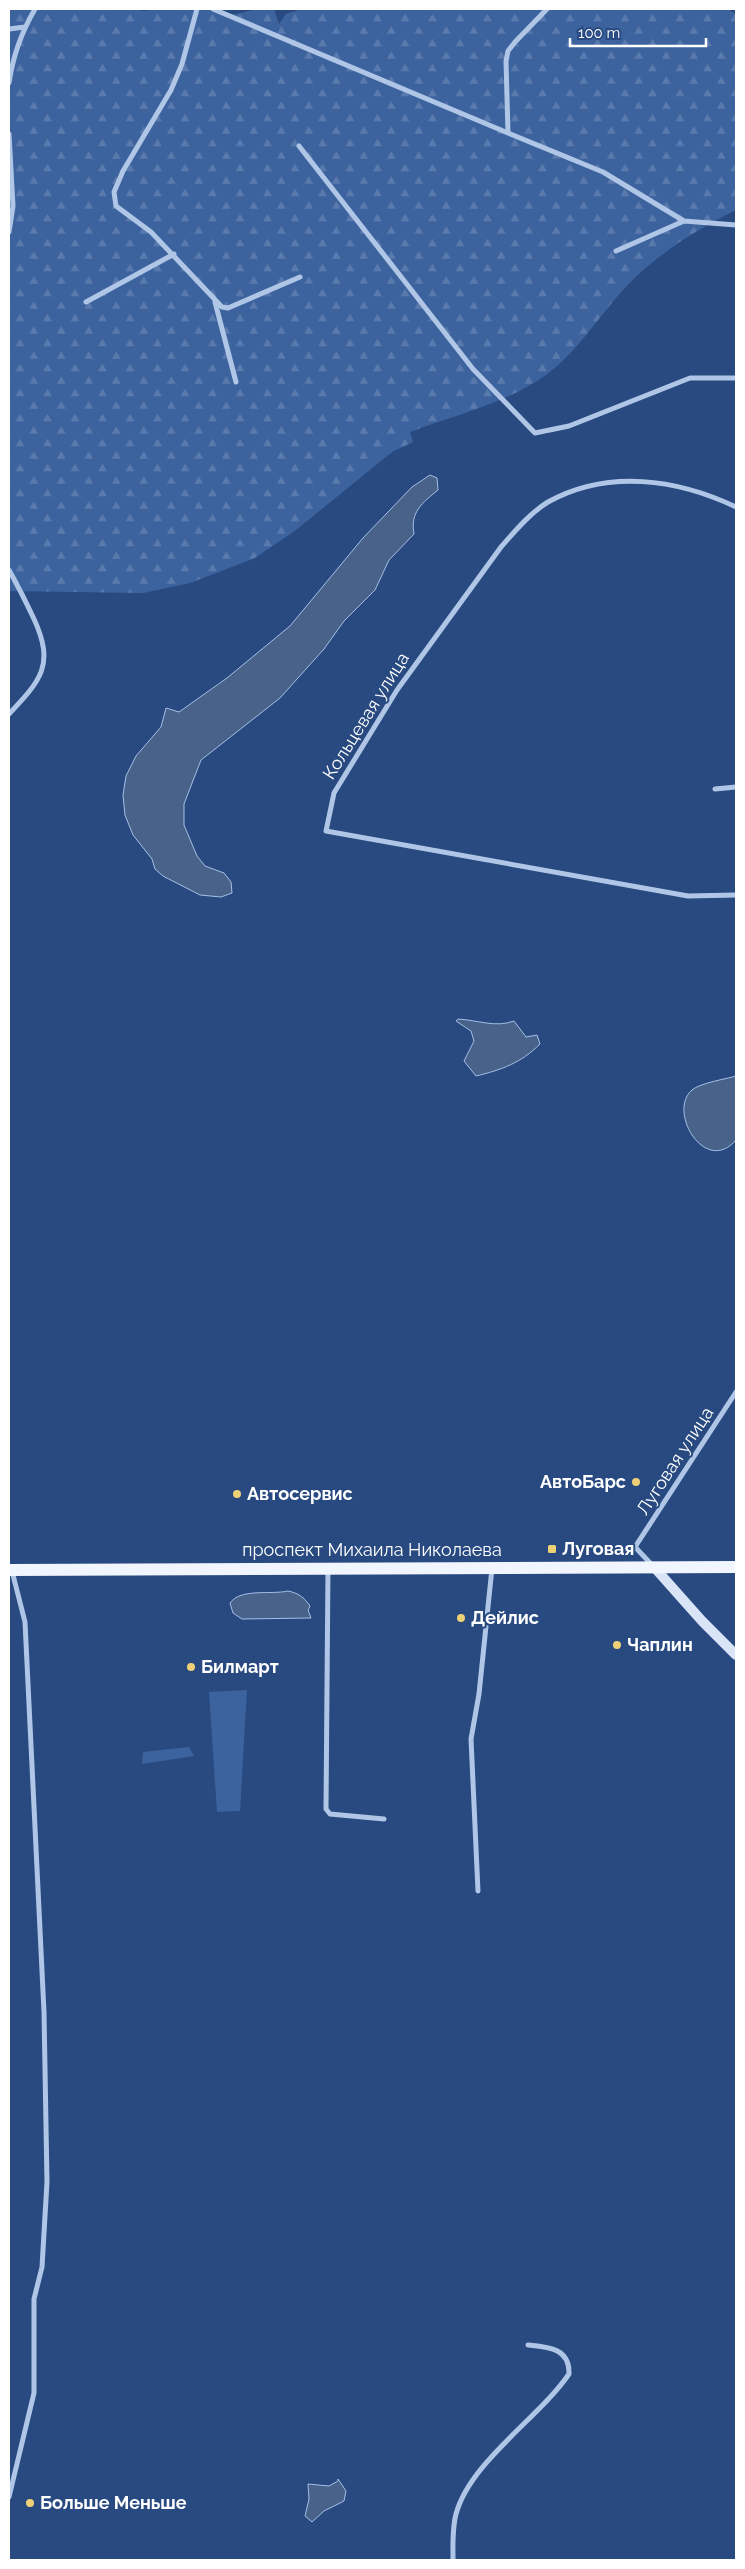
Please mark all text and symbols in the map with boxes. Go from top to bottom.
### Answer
scale bar [570,15,706,47]
text: 100 m [578,24,620,42]
street label: Кольцевая улица [318,649,413,783]
street label: Луговая улица [632,1403,717,1519]
place label: АвтоБарс [540,1471,626,1492]
marker: АвтоБарс [630,1476,642,1488]
place label: Автосервис [247,1483,353,1504]
marker: Автосервис [231,1488,243,1500]
place label: Луговая [562,1538,634,1559]
street label: проспект Михаила Николаева [242,1539,502,1560]
marker: Луговая [546,1543,558,1555]
place label: Дейлис [471,1607,539,1628]
marker: Дейлис [455,1612,467,1624]
place label: Чаплин [627,1634,693,1655]
marker: Чаплин [611,1639,623,1651]
place label: Билмарт [201,1656,279,1677]
marker: Билмарт [185,1661,197,1673]
place label: Больше Меньше [40,2492,187,2513]
marker: Больше Меньше [24,2497,36,2509]

